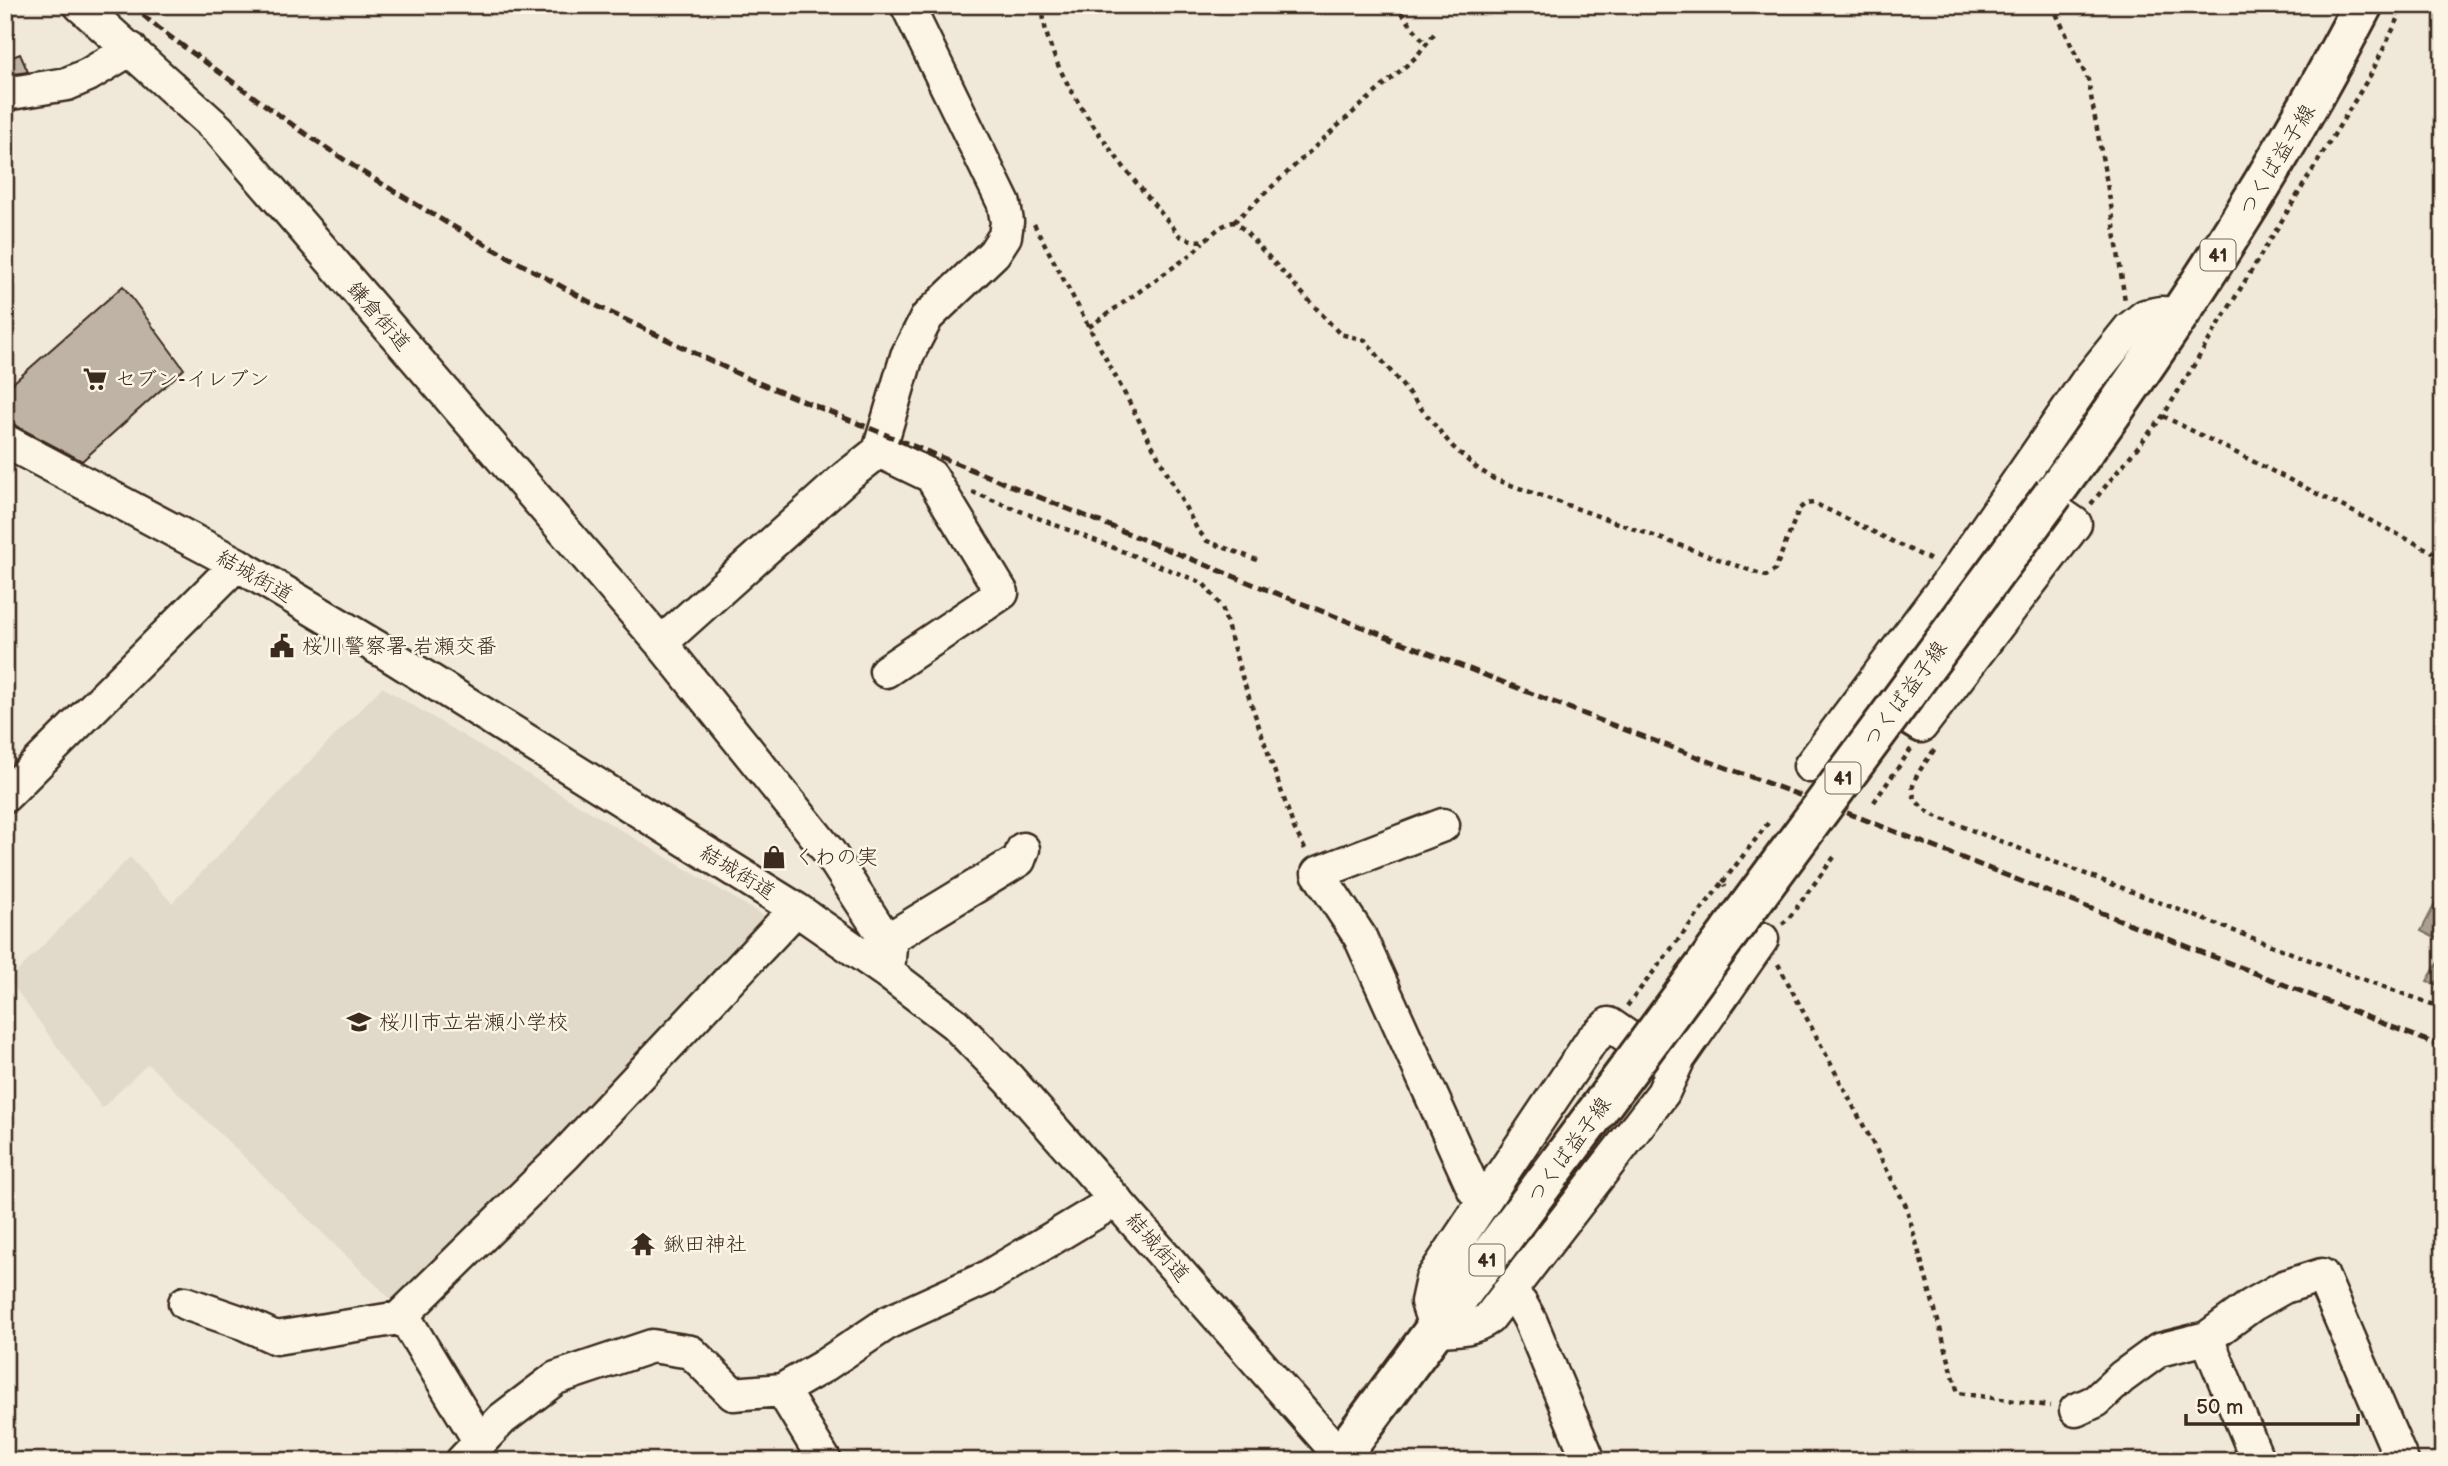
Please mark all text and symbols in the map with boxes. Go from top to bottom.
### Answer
street label: つくば益子線 [2234,100,2321,221]
road number: 41 [2200,240,2236,270]
street label: 鎌倉街道 [342,276,416,356]
supermarket icon: セブン-イレブン [81,365,109,393]
place label: セブン-イレブン [115,367,270,392]
street label: 結城街道 [212,545,297,608]
public building icon: 桜川警察署 岩瀬交番 [268,632,296,660]
place label: 桜川警察署 岩瀬交番 [302,634,497,659]
street label: つくば益子線 [1858,636,1953,753]
road number: 41 [1826,762,1860,793]
street label: 結城街道 [695,840,780,905]
shop icon: くわの実 [760,843,788,871]
place label: くわの実 [794,845,878,870]
school or university icon: 桜川市立岩瀬小学校 [345,1008,373,1036]
place label: 桜川市立岩瀬小学校 [379,1010,568,1035]
street label: つくば益子線 [1522,1092,1617,1209]
street label: 結城街道 [1121,1207,1195,1287]
temple icon: 鍬田神社 [629,1230,657,1258]
place label: 鍬田神社 [663,1232,747,1257]
road number: 41 [1470,1244,1504,1276]
scale bar [2186,1382,2357,1426]
text: 50 m [2196,1395,2243,1420]

